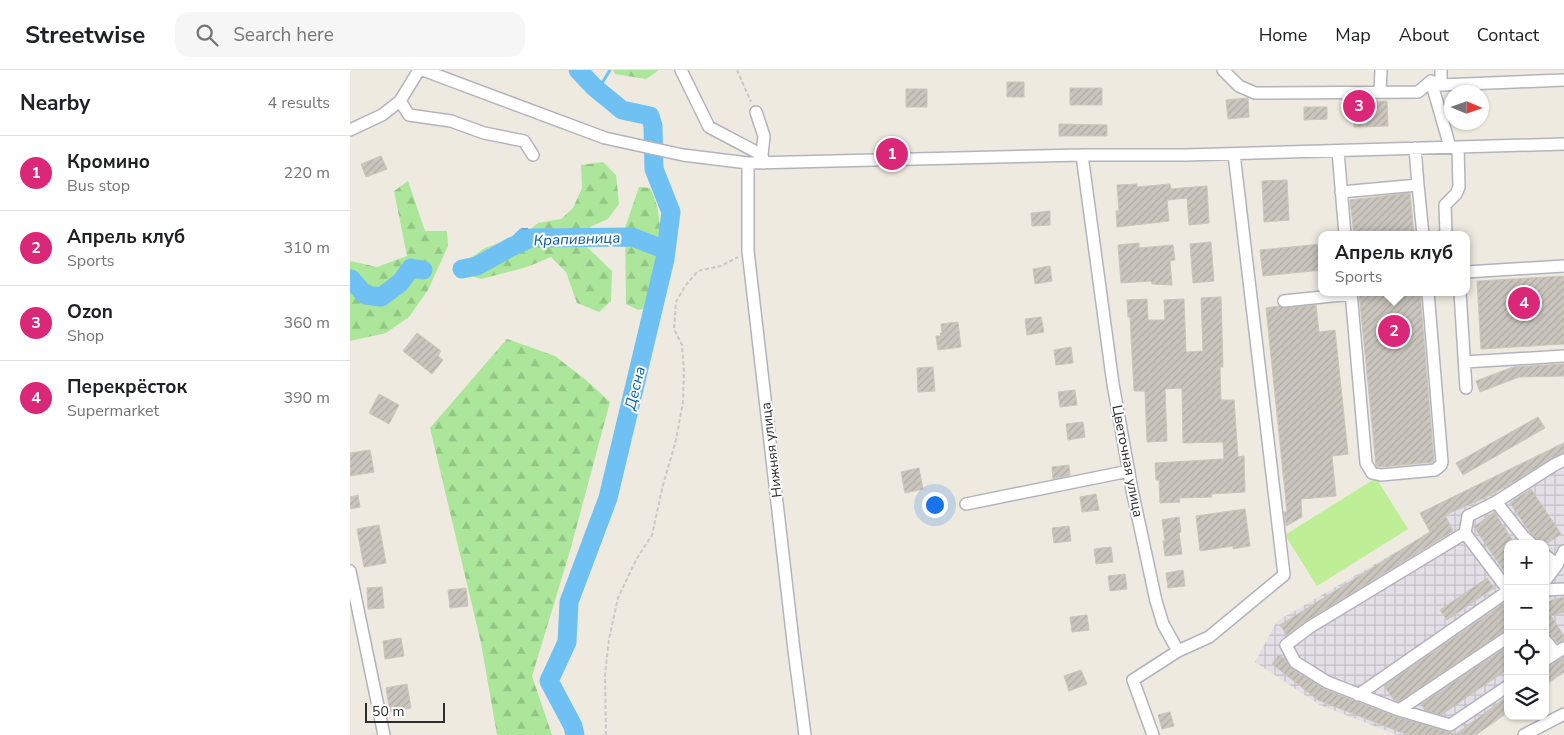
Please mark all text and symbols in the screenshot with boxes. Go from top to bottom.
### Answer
search box [175,12,525,57]
text: Streetwise [25,19,145,51]
icon: search [193,21,221,49]
text: Search here [233,22,334,48]
text: Home [1259,23,1307,47]
text: Map [1335,23,1371,47]
text: About [1399,23,1449,47]
text: Contact [1477,23,1539,47]
north arrow [1444,85,1489,130]
pin: 3 [1343,87,1375,125]
text: Nearby [20,89,90,117]
text: 4 results [268,92,330,114]
pin: 1 [876,135,908,173]
text: Кромино [67,149,150,175]
text: 1 [31,162,41,184]
text: 220 m [283,162,330,184]
text: Bus stop [67,175,130,197]
text: Апрель клуб [67,224,185,250]
water label: Крапивница [533,227,621,251]
popup [1318,231,1470,296]
text: 2 [31,237,41,259]
text: 310 m [283,237,330,259]
text: Апрель клуб [1335,240,1453,266]
text: Sports [67,250,115,272]
text: Sports [1335,266,1382,288]
pin: 4 [1508,284,1540,322]
text: Ozon [67,299,113,325]
text: 3 [31,312,41,334]
text: 360 m [283,312,330,334]
pin: 2 [1378,312,1410,350]
text: Shop [67,325,104,347]
water label: Десна [620,364,650,413]
text: Перекрёсток [67,374,187,400]
text: 4 [31,387,41,409]
text: 390 m [283,387,330,409]
text: Supermarket [67,400,159,422]
street label: Нижняя улица [756,401,787,499]
street label: Цветочная улица [1107,403,1148,519]
your location [922,492,948,518]
map controls [1504,540,1549,720]
button: + [1504,540,1549,585]
button: − [1504,585,1549,630]
button: locate [1504,630,1549,675]
button: layers [1504,675,1549,720]
scale bar [365,700,445,723]
text: 50 m [372,702,404,721]

